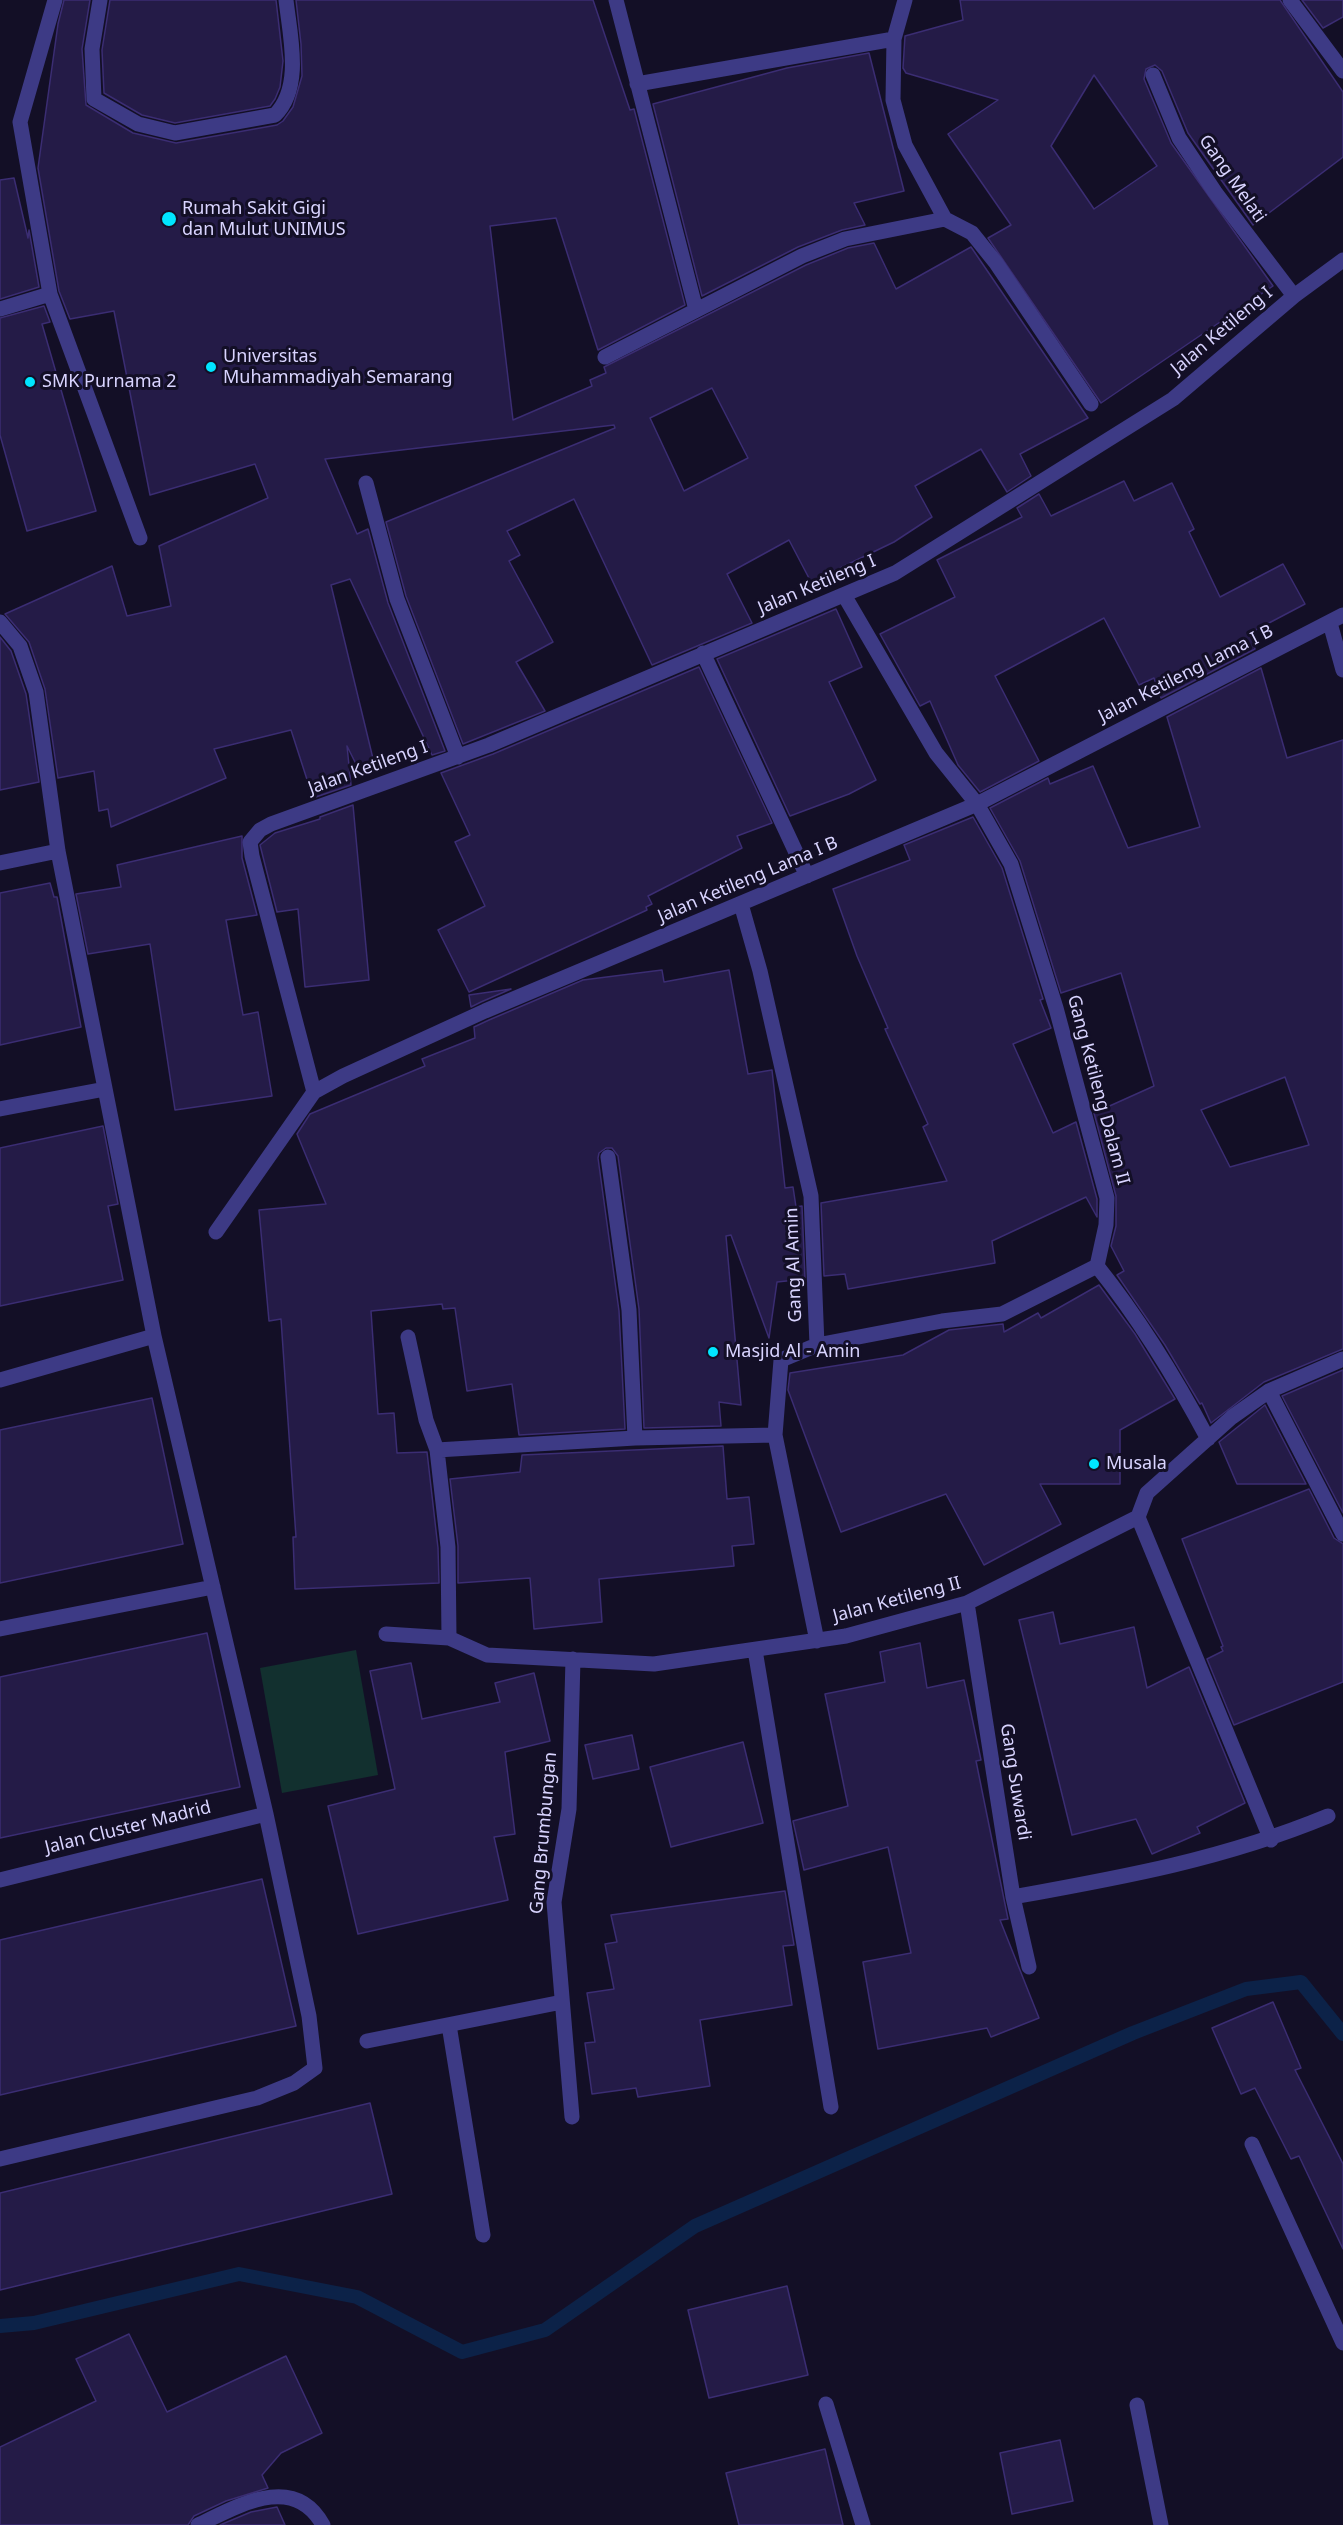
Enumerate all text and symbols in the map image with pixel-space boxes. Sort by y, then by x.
street label: Gang Melati [1194,131,1270,227]
place label: Rumah Sakit Gigi dan Mulut UNIMUS [182,198,346,240]
marker: Rumah Sakit Gigi dan Mulut UNIMUS [160,210,178,228]
street label: Jalan Ketileng I [1167,282,1277,380]
place label: Universitas Muhammadiyah Semarang [223,346,453,388]
marker: Universitas Muhammadiyah Semarang [204,360,218,374]
place label: SMK Purnama 2 [42,371,177,393]
marker: SMK Purnama 2 [23,375,37,389]
street label: Jalan Ketileng I [755,550,879,620]
street label: Jalan Ketileng Lama I B [1095,621,1277,727]
street label: Jalan Ketileng I [305,736,431,800]
street label: Jalan Ketileng Lama I B [655,832,841,928]
street label: Gang Ketileng Dalam II [1062,993,1134,1187]
street label: Gang Al Amin [781,1207,807,1323]
place label: Masjid Al - Amin [725,1341,860,1363]
marker: Masjid Al - Amin [706,1345,720,1359]
place label: Musala [1106,1453,1167,1475]
marker: Musala [1087,1457,1101,1471]
street label: Jalan Ketileng II [831,1573,963,1627]
street label: Gang Suwardi [995,1722,1035,1842]
street label: Gang Brumbungan [526,1751,562,1915]
street label: Jalan Cluster Madrid [43,1797,213,1859]

